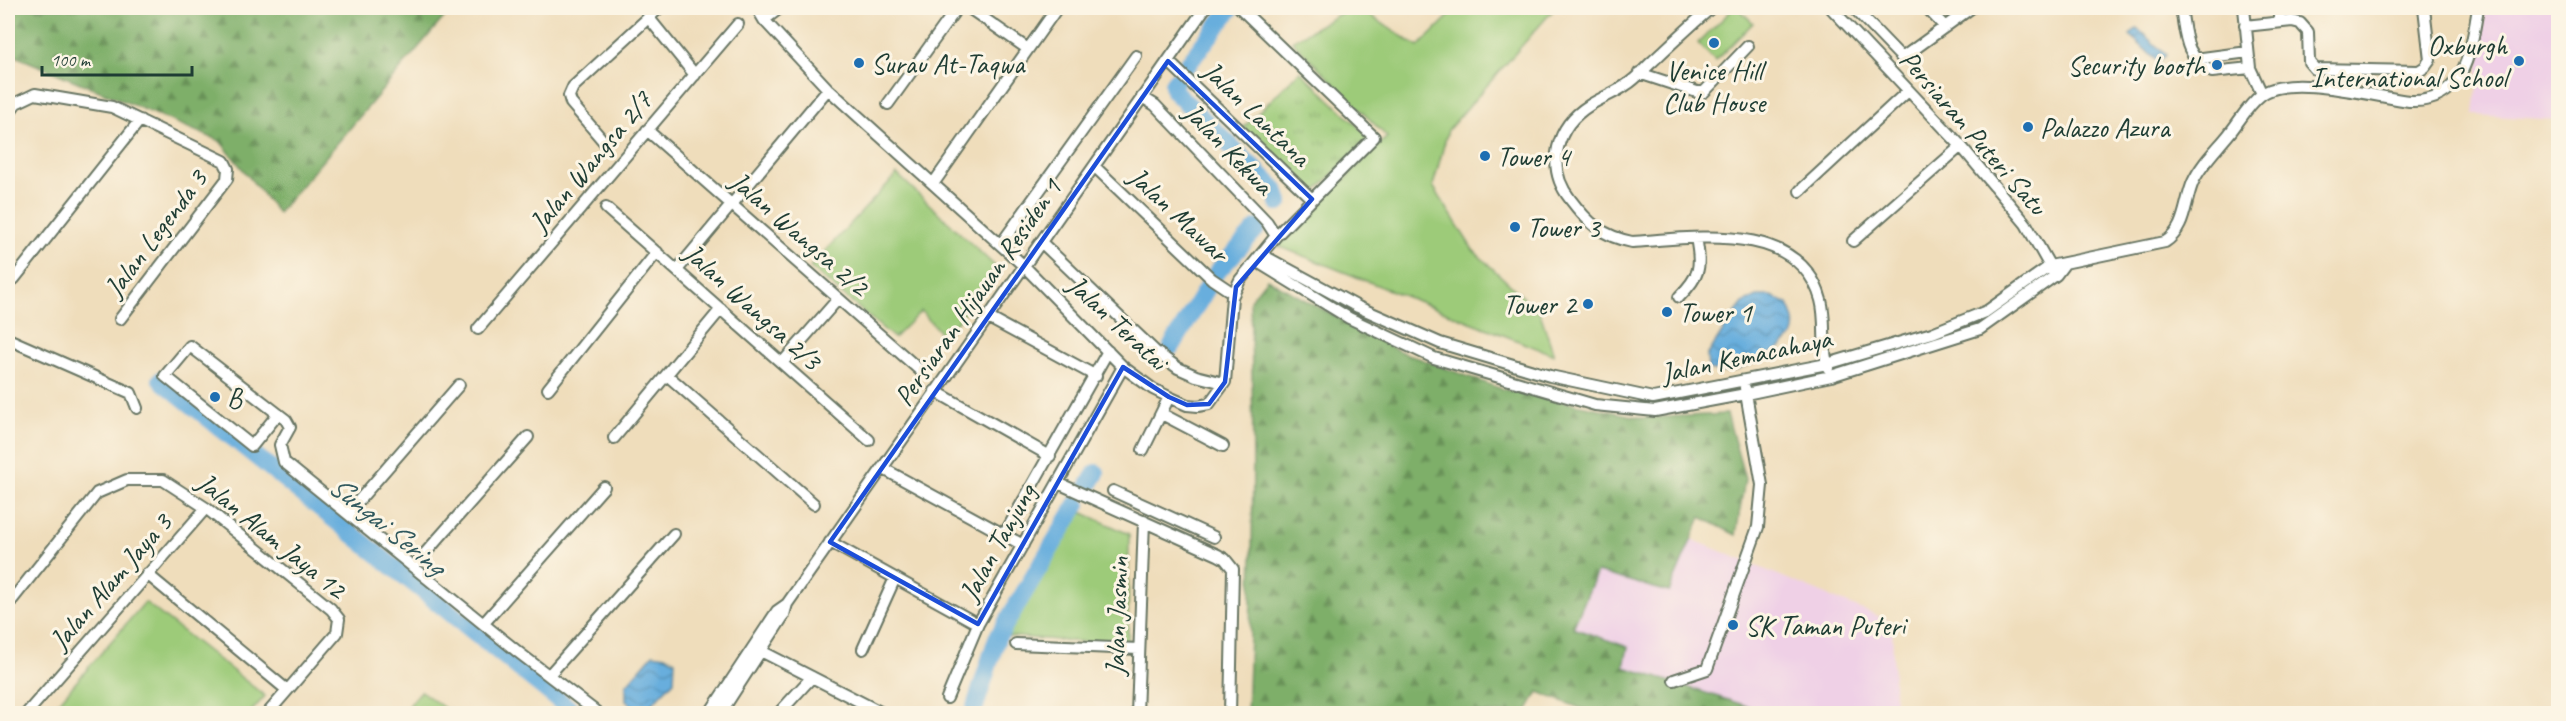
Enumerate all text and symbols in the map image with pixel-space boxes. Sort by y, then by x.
place label: Oxburgh International School [2311,28,2512,95]
marker: Venice Hill Club House [1707,36,1721,50]
scale bar [42,39,192,77]
street label: Persiaran Puteri Satu [1892,43,2056,223]
place label: Surau At-Taqwa [871,46,1026,81]
place label: Security booth [2067,48,2207,83]
text: 100 m [51,49,92,71]
street label: Jalan Lantana [1194,52,1319,175]
place label: Venice Hill Club House [1663,53,1767,120]
marker: Oxburgh International School [2512,54,2526,68]
marker: Surau At-Taqwa [852,56,866,70]
marker: Security booth [2210,58,2224,72]
street label: Jalan Wangsa 2/7 [520,83,660,240]
street label: Jalan Kekwa [1175,93,1282,203]
place label: Palazzo Azura [2040,110,2171,145]
marker: Palazzo Azura [2021,120,2035,134]
place label: Tower 4 [1497,139,1572,174]
marker: Tower 4 [1478,149,1492,163]
street label: Jalan Mawar [1120,158,1238,272]
street label: Jalan Legenda 3 [95,161,216,305]
street label: Jalan Wangsa 2/2 [721,162,878,305]
street label: Persiaran Hijauan Residen 1 [886,171,1070,413]
place label: Tower 3 [1527,210,1602,245]
marker: Tower 3 [1508,220,1522,234]
street label: Jalan Wangsa 2/3 [675,234,830,379]
street label: Jalan Teratai [1059,266,1178,380]
place label: Tower 2 [1503,287,1578,322]
place label: Tower 1 [1679,295,1753,330]
marker: Tower 2 [1581,297,1595,311]
marker: Tower 1 [1660,305,1674,319]
street label: Jalan Kemacahaya [1656,320,1836,391]
place label: B [227,380,244,415]
marker: B [208,390,222,404]
street label: Jalan Alam Jaya 12 [188,463,355,608]
water label: Sungai Sering [321,467,456,586]
street label: Jalan Tanjung [950,476,1045,609]
street label: Jalan Alam Jaya 3 [40,504,181,658]
street label: Jalan Jasmin [1097,556,1136,678]
place label: SK Taman Puteri [1745,608,1909,643]
marker: SK Taman Puteri [1726,618,1740,632]

